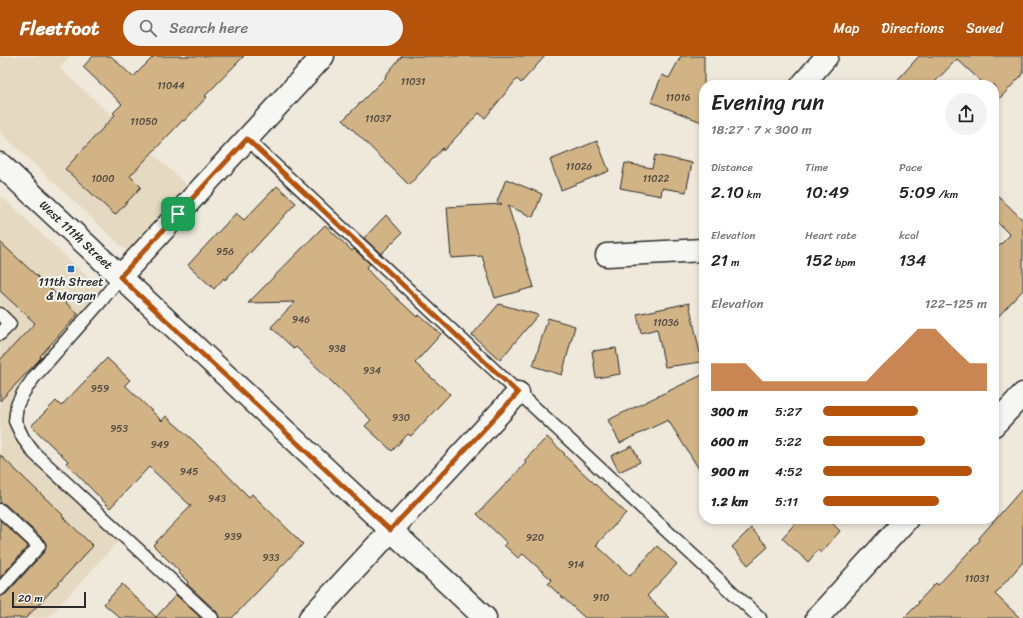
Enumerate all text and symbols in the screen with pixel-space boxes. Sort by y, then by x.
search box [123,10,403,46]
text: Fleetfoot [20,12,99,45]
text: Search here [169,15,248,41]
text: Map [833,16,859,41]
text: Directions [881,16,944,41]
text: Saved [966,16,1003,41]
icon: search [137,17,159,39]
house number: 11031 [401,73,425,91]
house number: 11044 [157,77,185,95]
text: Evening run [711,83,824,122]
house number: 11016 [666,89,691,107]
button: share [945,93,987,135]
house number: 11037 [365,110,392,128]
house number: 11050 [130,113,158,131]
text: 18:27 · 7 × 300 m [711,118,812,141]
house number: 11026 [566,158,592,176]
text: Distance [711,158,753,177]
text: Time [805,158,828,177]
text: Pace [899,158,922,177]
house number: 1000 [91,170,115,188]
house number: 11022 [643,170,669,188]
text: 2.10 [711,177,744,207]
text: 10:49 [805,177,849,207]
text: 5:09 [899,177,936,207]
text: km [744,185,761,204]
text: /km [936,185,958,204]
street label: West 111th Street [34,195,118,275]
pin [161,197,195,231]
icon: arrive [167,203,189,225]
text: Elevation [711,226,756,245]
text: Heart rate [805,226,857,245]
text: kcal [899,226,919,245]
house number: 956 [216,243,234,261]
text: 21 [711,245,728,275]
text: 152 [805,245,833,275]
text: 134 [899,245,926,275]
text: m [728,253,739,272]
text: bpm [833,253,856,272]
marker: 111th Street & Morgan [66,264,76,274]
place label: 111th Street & Morgan [39,271,103,307]
text: Elevation [711,292,764,315]
text: 122–125 m [925,292,987,315]
house number: 946 [292,311,310,329]
house number: 11036 [653,314,679,332]
house number: 938 [328,340,346,358]
house number: 934 [363,362,381,380]
house number: 959 [91,380,109,398]
text: 300 m [711,400,748,423]
text: 5:27 [775,400,802,423]
house number: 930 [392,409,410,427]
house number: 953 [110,420,128,438]
text: 600 m [711,430,748,453]
text: 5:22 [775,430,802,453]
house number: 949 [151,436,169,454]
text: 900 m [711,460,749,483]
text: 4:52 [775,460,803,483]
house number: 945 [180,463,198,481]
house number: 943 [208,490,226,508]
text: 1.2 km [711,490,748,513]
text: 5:11 [775,490,798,513]
house number: 939 [224,528,242,546]
house number: 920 [526,529,544,547]
house number: 933 [262,549,280,567]
house number: 914 [568,556,584,574]
house number: 11031 [965,570,989,588]
text: 20 m [18,589,43,608]
house number: 910 [593,589,609,607]
scale bar [12,590,86,609]

